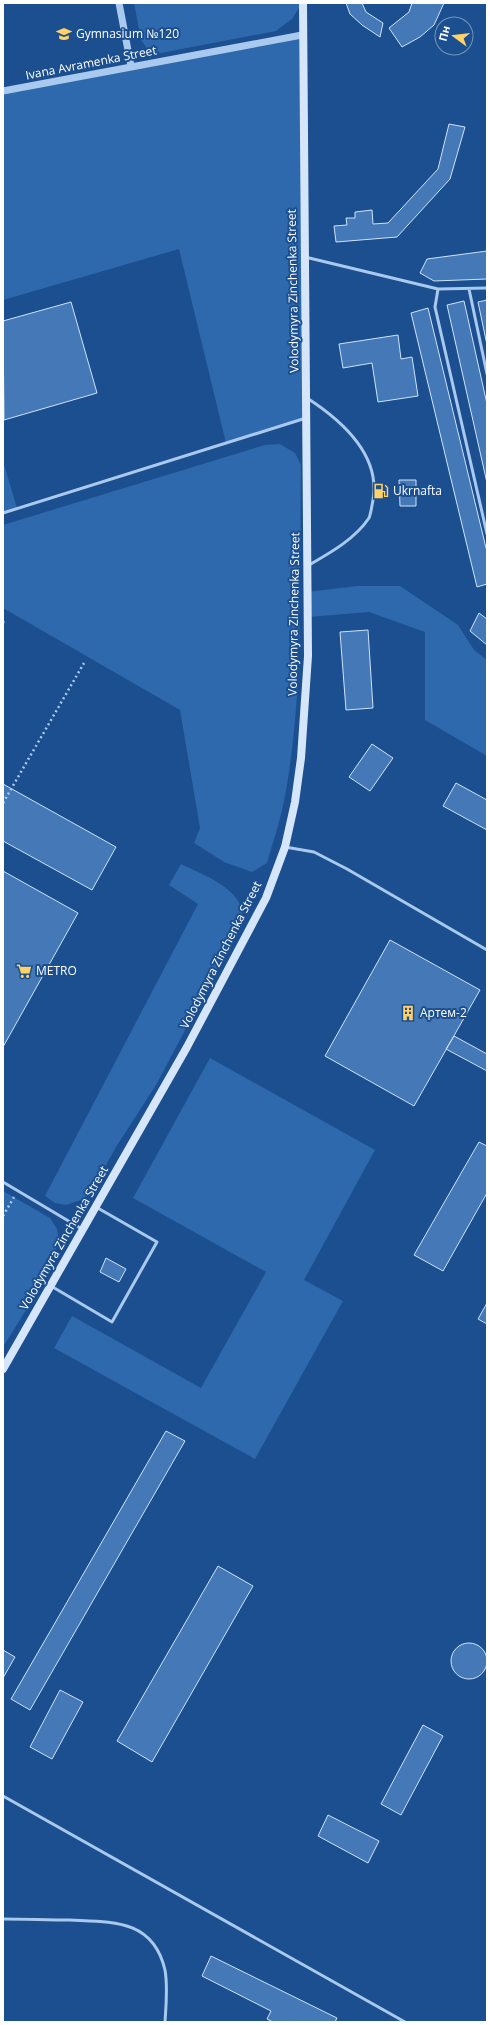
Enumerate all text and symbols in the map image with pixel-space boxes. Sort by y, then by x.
north arrow [434,16,474,56]
text: Пн [435,24,453,43]
school or university icon: Gymnasium №120 [55,25,73,43]
place label: Gymnasium №120 [76,25,179,42]
street label: Ivana Avramenka Street [24,41,158,84]
street label: Volodymyra Zinchenka Street [283,209,302,373]
fuel station icon: Ukrnafta [372,482,390,500]
place label: Ukrnafta [393,482,442,499]
street label: Volodymyra Zinchenka Street [284,532,303,696]
street label: Volodymyra Zinchenka Street [176,878,265,1032]
supermarket icon: METRO [15,962,33,980]
place label: METRO [36,962,77,979]
building icon: Артем-2 [399,1004,417,1022]
place label: Артем-2 [420,1004,467,1021]
street label: Volodymyra Zinchenka Street [15,1163,112,1313]

